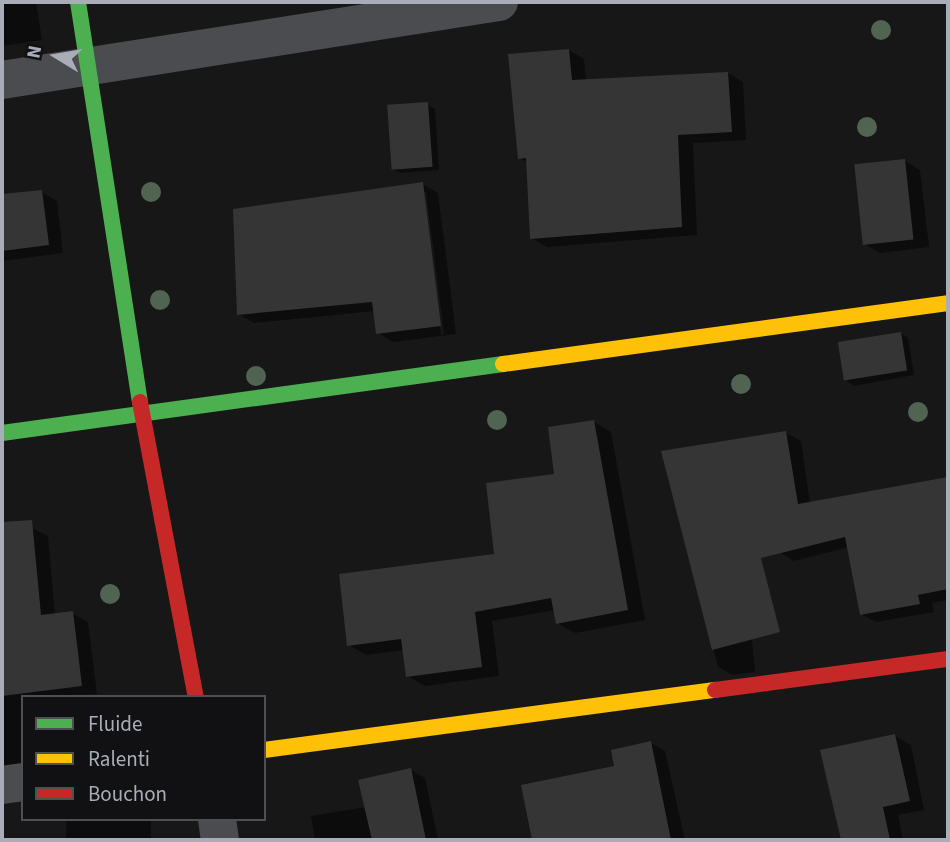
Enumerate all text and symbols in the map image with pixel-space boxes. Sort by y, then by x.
north arrow [21,21,91,91]
text: N [20,43,49,61]
legend [21,695,266,821]
text: Fluide [88,709,142,739]
text: Ralenti [88,744,150,774]
text: Bouchon [88,779,167,809]

